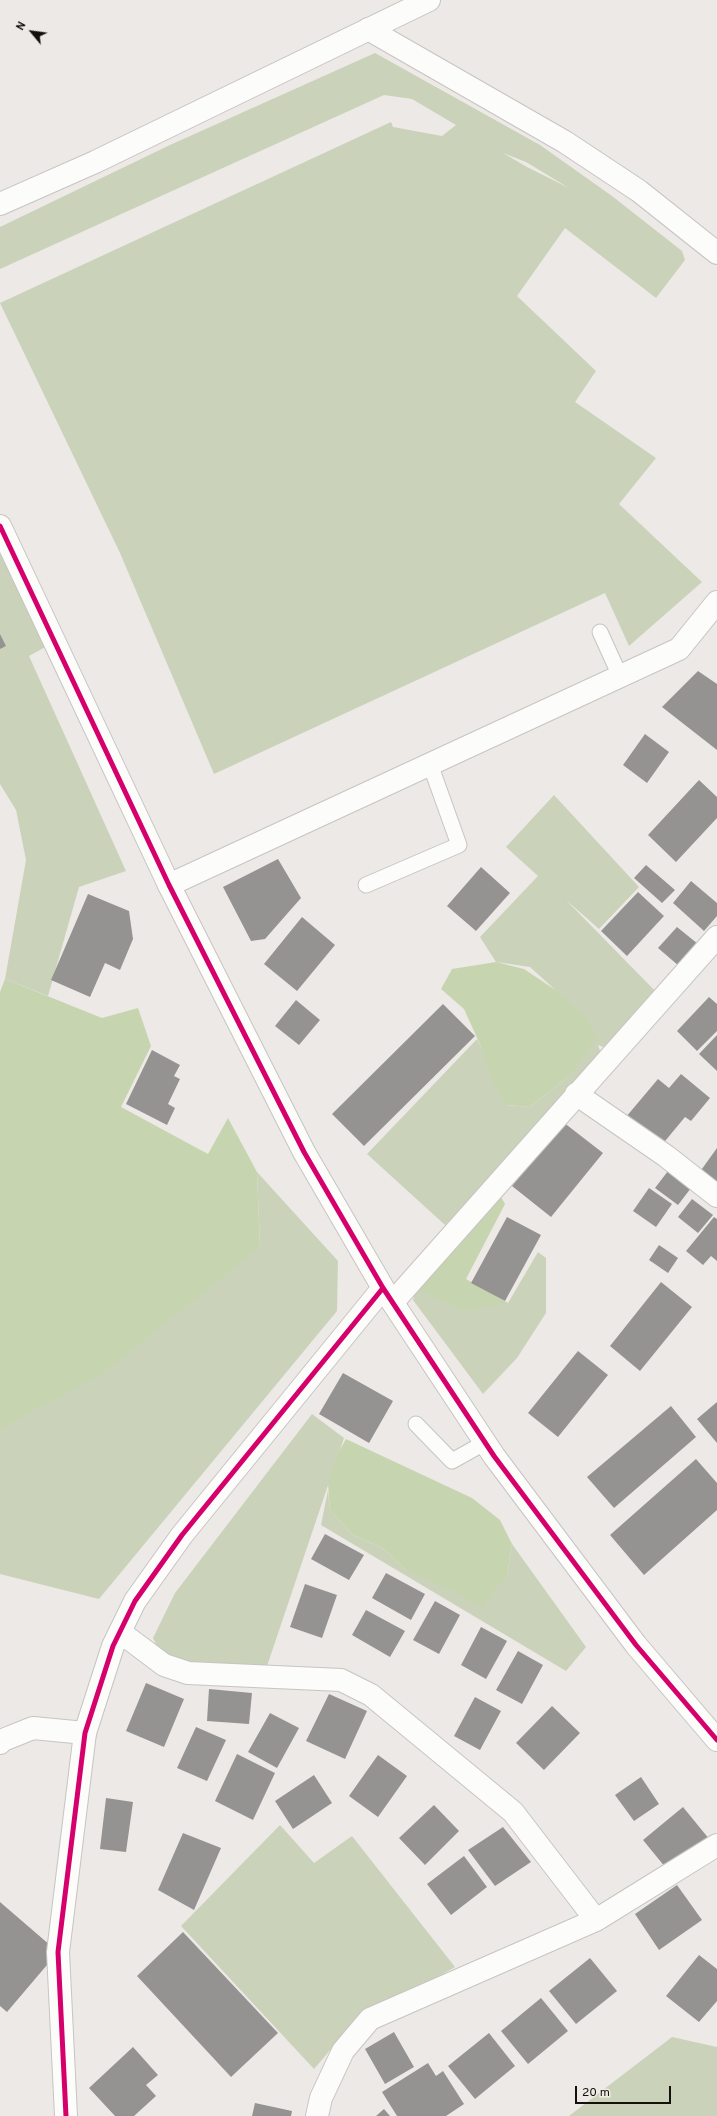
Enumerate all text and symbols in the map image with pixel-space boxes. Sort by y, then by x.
north arrow [12,12,52,52]
text: N [13,19,30,33]
scale bar [577,2078,673,2104]
text: 20 m [582,2085,610,2101]

